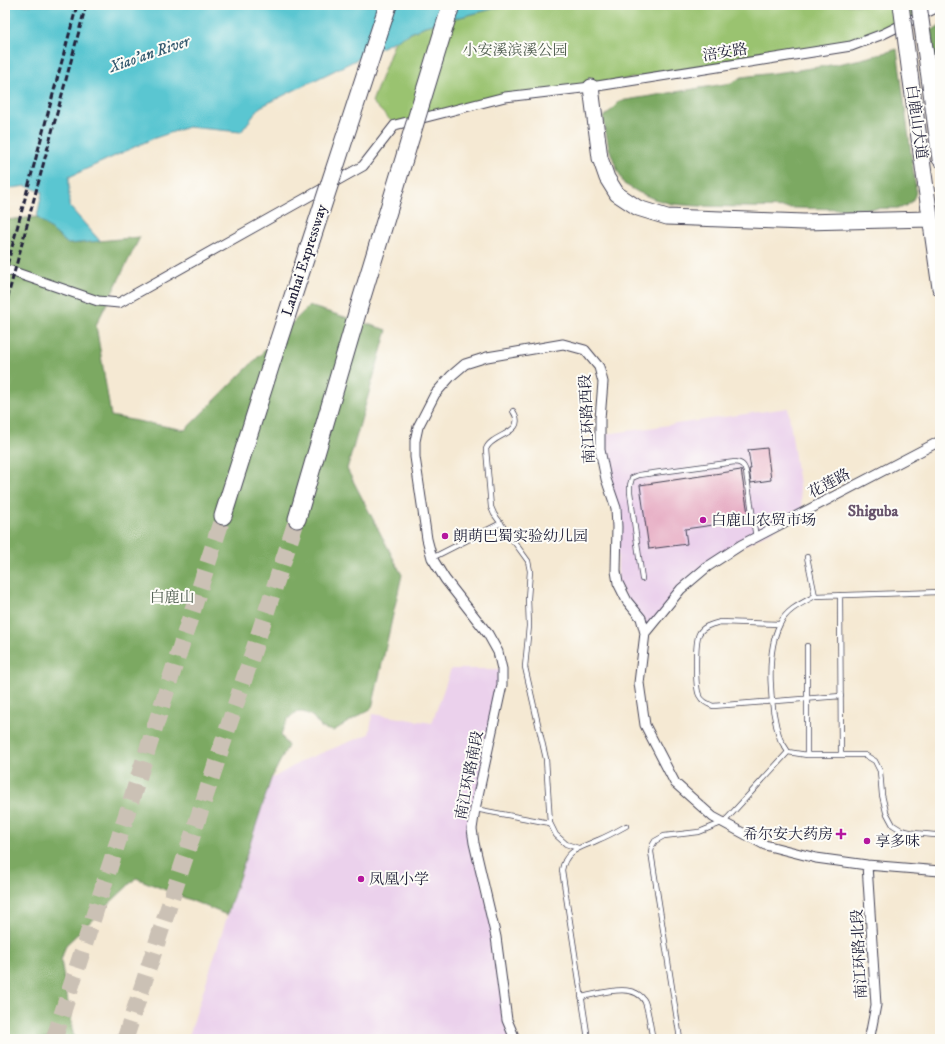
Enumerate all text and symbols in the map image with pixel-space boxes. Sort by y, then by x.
water label: Xiao'an River [105,30,193,78]
street label: 涪安路 [701,40,749,65]
park label: 小安溪滨溪公园 [462,41,568,60]
street label: 白鹿山大道 [902,84,931,161]
street label: Lanhai Expressway [277,201,332,319]
street label: 南江环路西段 [576,374,599,464]
street label: 花莲路 [805,464,854,502]
district label: Shiguba [848,501,900,521]
place label: 白鹿山农贸市场 [711,511,816,530]
marker: 白鹿山农贸市场 [698,515,708,525]
place label: 朗萌巴蜀实验幼儿园 [453,527,588,546]
marker: 朗萌巴蜀实验幼儿园 [440,531,450,541]
park label: 白鹿山 [149,588,195,607]
street label: 南江环路南段 [452,729,487,821]
place label: 希尔安大药房 [743,825,833,844]
marker: 希尔安大药房 [836,829,846,839]
place label: 享多味 [875,832,920,851]
marker: 享多味 [862,836,872,846]
place label: 凤凰小学 [369,870,429,889]
marker: 凤凰小学 [356,874,366,884]
street label: 南江环路北段 [848,909,871,999]

